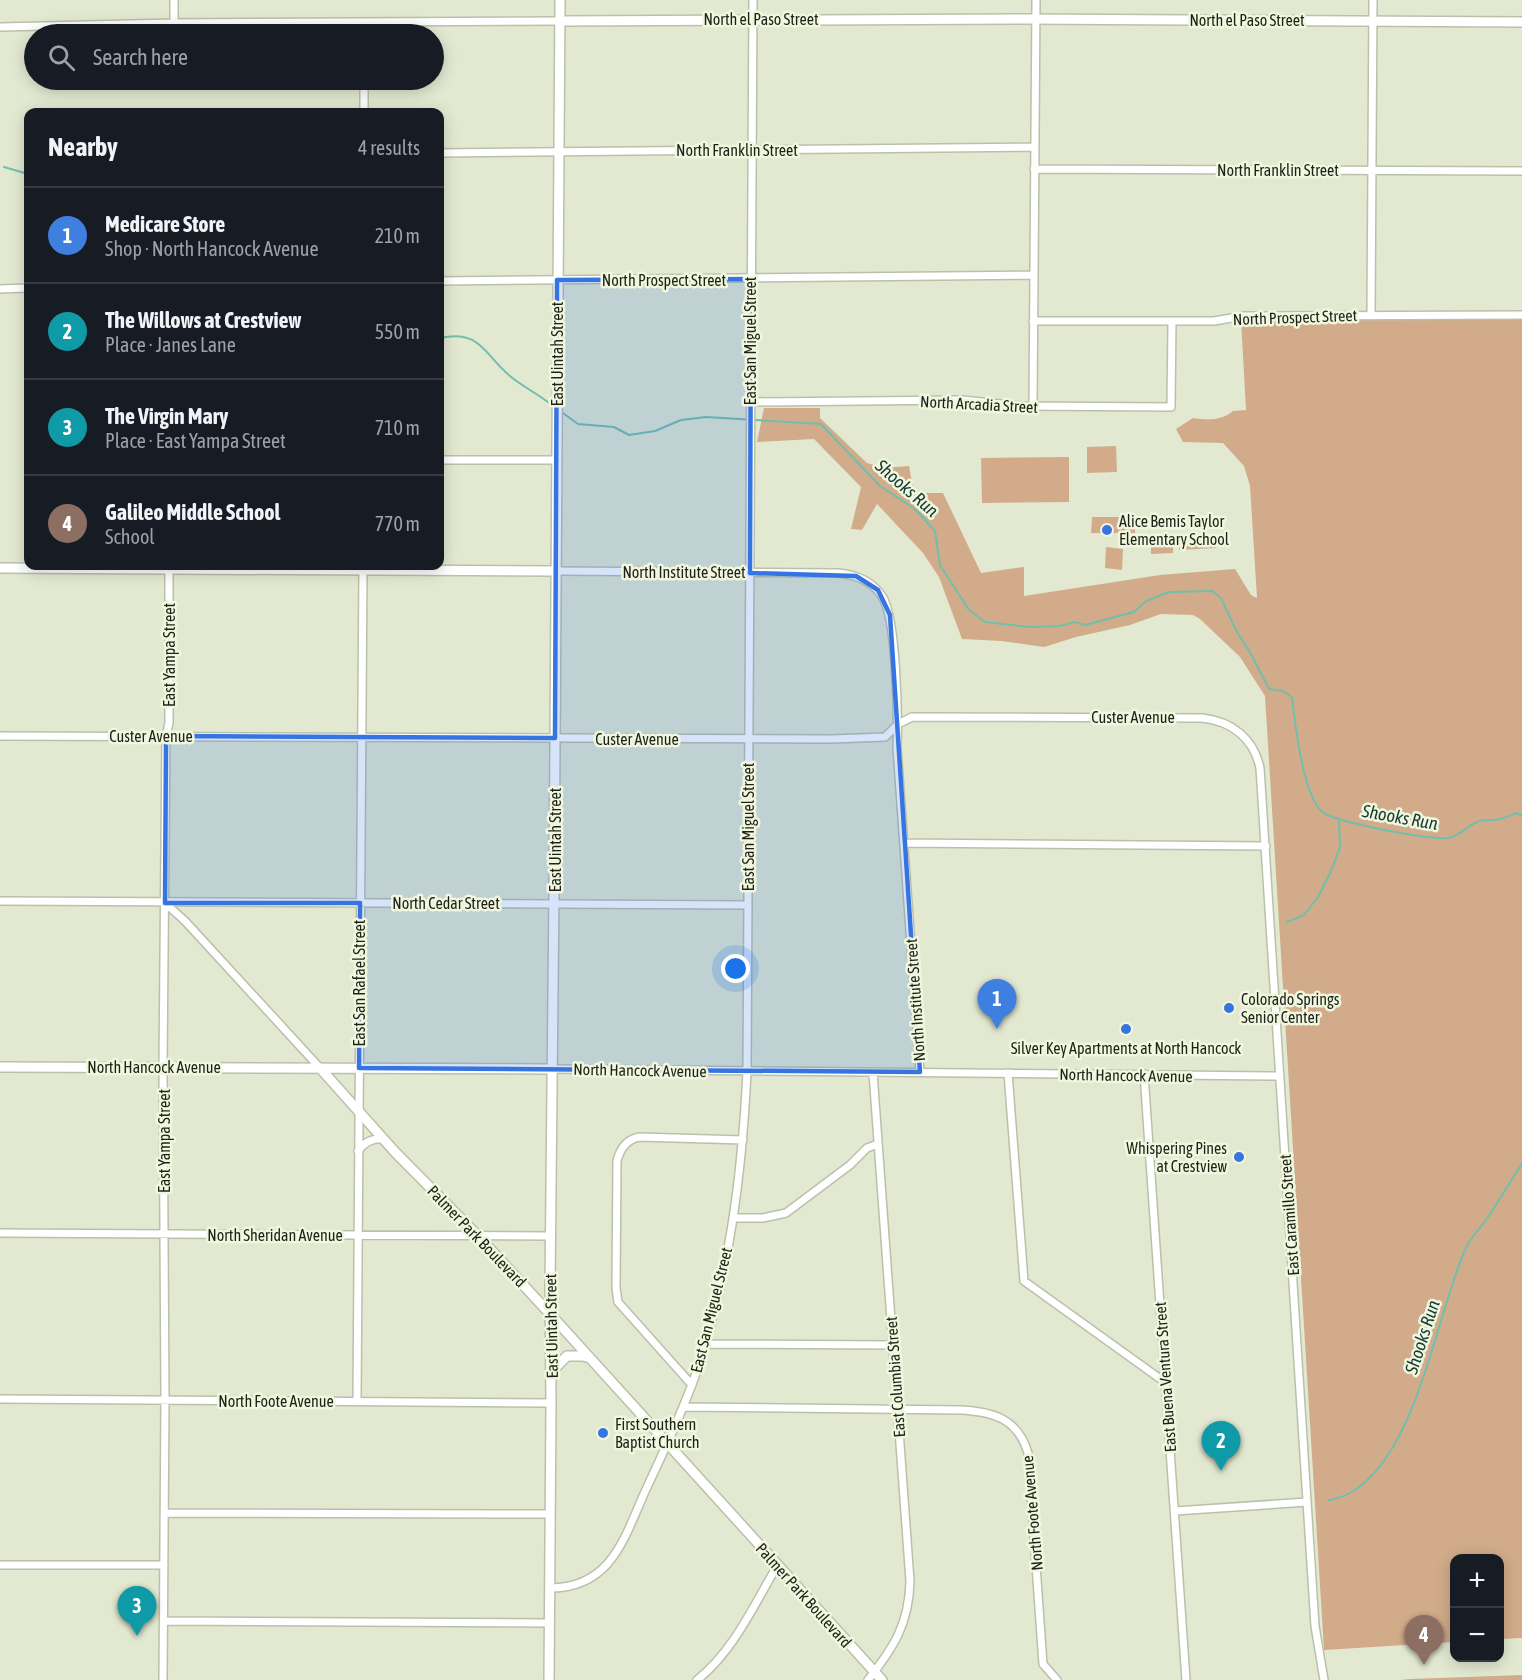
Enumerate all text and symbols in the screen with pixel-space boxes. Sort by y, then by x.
street label: North el Paso Street [703,10,819,28]
street label: North el Paso Street [1189,11,1305,29]
search box [24,24,444,90]
icon: search [45,41,78,74]
text: Search here [93,44,188,70]
text: Nearby [48,132,118,162]
text: 4 results [358,136,420,159]
street label: North Franklin Street [676,141,798,159]
street label: North Franklin Street [1217,161,1339,179]
text: Medicare Store [105,211,225,237]
text: 1 [63,224,72,247]
text: 210 m [375,224,420,247]
text: Shop · North Hancock Avenue [105,237,319,260]
street label: North Prospect Street [602,271,727,290]
street label: East San Miguel Street [741,276,760,405]
street label: East Uintah Street [548,301,566,406]
street label: North Prospect Street [1233,306,1358,329]
text: The Willows at Crestview [105,307,301,333]
text: 2 [63,320,72,343]
text: 550 m [375,320,420,343]
text: Place · Janes Lane [105,333,236,356]
street label: North Arcadia Street [920,392,1039,416]
text: The Virgin Mary [105,403,228,429]
text: 3 [63,416,72,439]
text: 710 m [375,416,420,439]
text: Place · East Yampa Street [105,429,286,452]
water label: Shooks Run [871,454,943,521]
text: Galileo Middle School [105,499,280,525]
text: 4 [63,512,72,535]
text: 770 m [375,512,420,535]
place label: Alice Bemis Taylor Elementary School [1119,512,1230,549]
marker: Alice Bemis Taylor Elementary School [1100,523,1114,537]
text: School [105,525,155,548]
street label: North Institute Street [622,563,746,581]
street label: East Yampa Street [160,603,179,707]
street label: Custer Avenue [1091,708,1175,726]
street label: Custer Avenue [109,727,193,745]
street label: Custer Avenue [595,730,679,748]
street label: East San Miguel Street [739,762,758,891]
street label: East Uintah Street [546,787,564,892]
water label: Shooks Run [1360,800,1440,834]
street label: North Cedar Street [392,894,500,912]
street label: East San Rafael Street [350,919,368,1046]
street label: North Institute Street [902,938,928,1062]
your location [721,954,750,983]
pin: 1 [978,980,1016,1029]
place label: Colorado Springs Senior Center [1241,990,1340,1026]
marker: Colorado Springs Senior Center [1222,1001,1236,1015]
marker: Silver Key Apartments at North Hancock [1119,1022,1133,1036]
place label: Silver Key Apartments at North Hancock [1011,1039,1241,1058]
street label: North Hancock Avenue [87,1058,221,1076]
street label: North Hancock Avenue [573,1060,707,1080]
street label: North Hancock Avenue [1059,1065,1193,1085]
street label: East Yampa Street [155,1089,174,1193]
place label: Whispering Pines at Crestview [1126,1139,1227,1175]
marker: Whispering Pines at Crestview [1232,1150,1246,1164]
street label: East Caramillo Street [1276,1153,1302,1276]
street label: Palmer Park Boulevard [424,1182,530,1290]
street label: North Sheridan Avenue [207,1226,343,1244]
street label: East San Miguel Street [687,1245,736,1375]
street label: East Uintah Street [541,1273,561,1379]
water label: Shooks Run [1400,1297,1444,1378]
street label: East Buena Ventura Street [1151,1301,1179,1453]
street label: East Columbia Street [882,1316,908,1438]
street label: North Foote Avenue [218,1392,334,1410]
place label: First Southern Baptist Church [615,1415,699,1452]
pin: 2 [1202,1422,1240,1471]
marker: First Southern Baptist Church [596,1426,610,1440]
street label: North Foote Avenue [1018,1455,1046,1571]
street label: Palmer Park Boulevard [752,1539,856,1651]
map controls [1450,1554,1504,1662]
button: + [1450,1554,1504,1608]
pin: 3 [118,1586,156,1636]
button: − [1450,1608,1504,1662]
pin: 4 [1404,1616,1444,1665]

